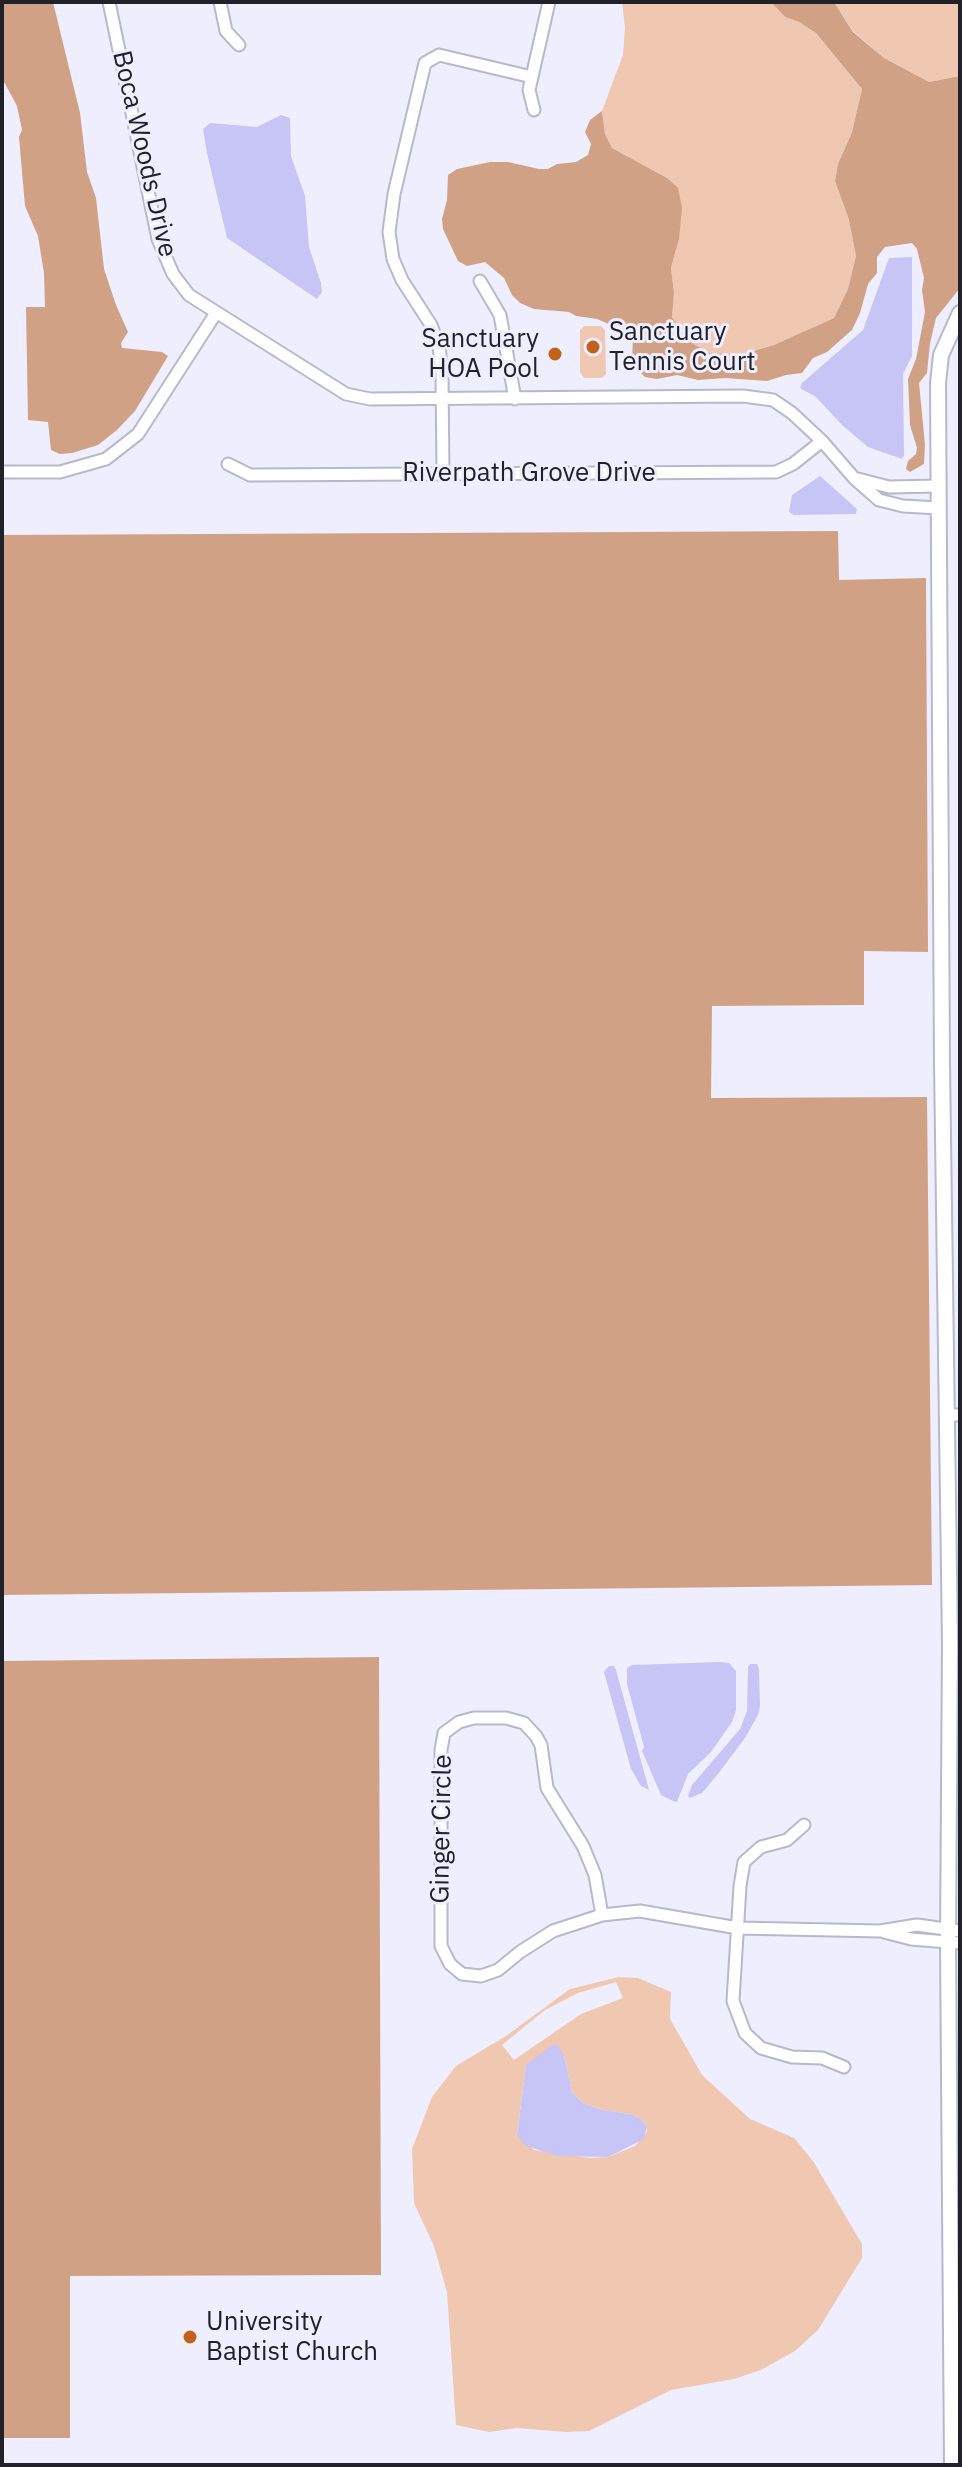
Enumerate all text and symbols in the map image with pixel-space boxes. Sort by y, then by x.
street label: Boca Woods Drive [105,48,183,260]
place label: Sanctuary Tennis Court [609,316,756,378]
place label: Sanctuary HOA Pool [422,323,539,384]
marker: Sanctuary Tennis Court [584,338,602,356]
marker: Sanctuary HOA Pool [546,345,564,363]
street label: Riverpath Grove Drive [402,457,656,489]
street label: Ginger Circle [425,1754,459,1904]
place label: University Baptist Church [206,2306,378,2368]
marker: University Baptist Church [181,2328,199,2346]

